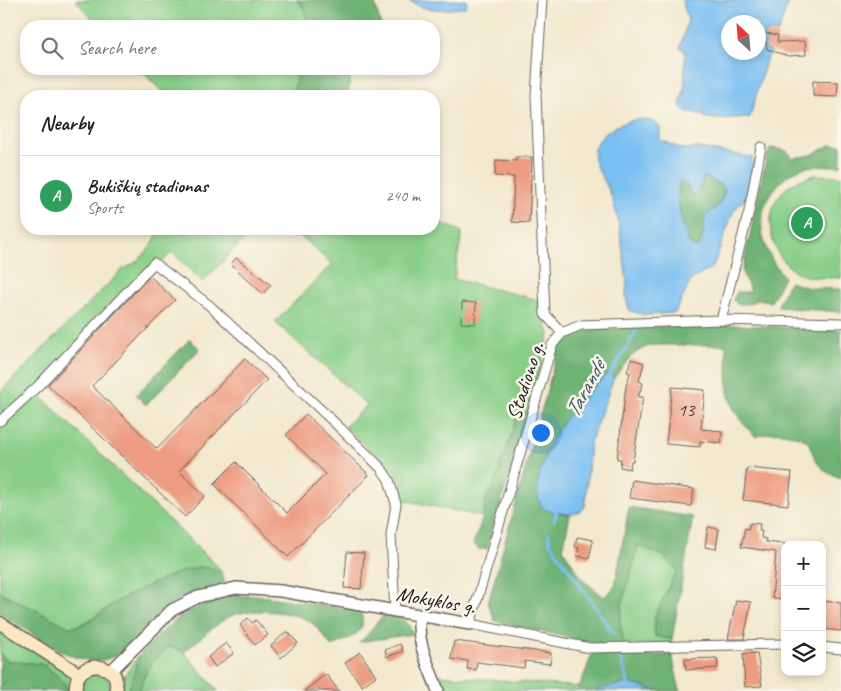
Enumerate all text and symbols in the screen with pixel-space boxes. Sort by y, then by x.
north arrow [721,15,766,60]
search box [20,20,440,75]
icon: search [38,34,66,62]
text: Search here [78,36,155,60]
text: Nearby [40,110,93,136]
text: Bukiškių stadionas [87,174,208,198]
text: A [52,186,60,206]
text: 240 m [386,186,420,206]
text: Sports [87,198,123,218]
pin: A [791,204,823,242]
street label: Stadiono g. [500,338,550,423]
water label: Tarandė [559,352,614,422]
house number: 13 [677,398,696,422]
your location [528,420,554,446]
map controls [781,541,826,676]
button: + [781,541,826,586]
street label: Mokyklos g. [394,580,478,620]
button: − [781,586,826,631]
button: layers [781,631,826,676]

